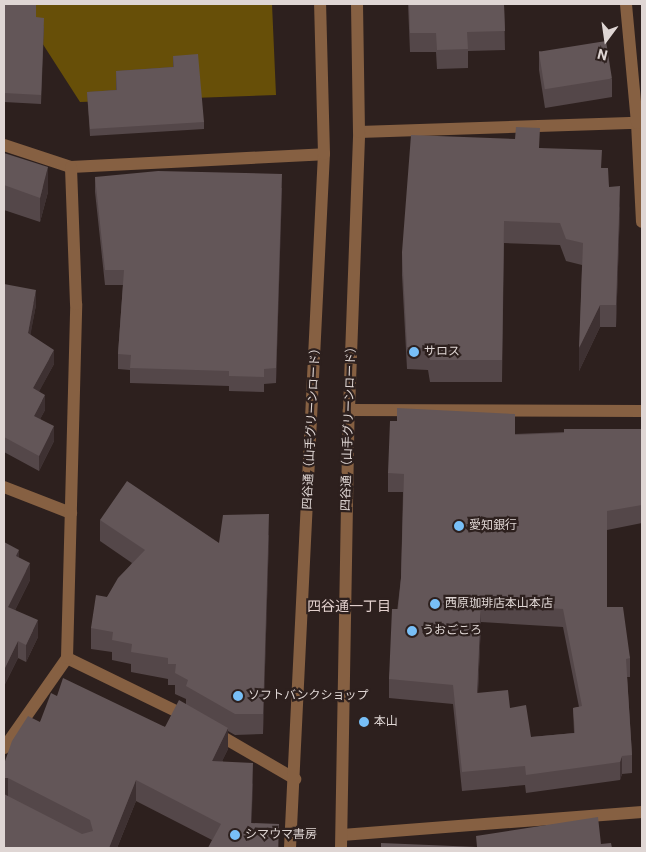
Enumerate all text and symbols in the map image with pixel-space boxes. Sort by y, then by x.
north arrow [581,15,631,65]
text: N [596,46,609,64]
street label: 四谷通 （山手グリーンロード） [339,340,359,512]
street label: 四谷通（山手グリーンロード） [300,342,324,510]
place label: サロス [424,345,460,359]
marker: サロス [408,346,420,358]
place label: 愛知銀行 [469,519,517,533]
marker: 愛知銀行 [453,520,465,532]
place label: 西原珈琲店本山本店 [445,597,553,611]
district label: 四谷通一丁目 [307,598,391,614]
marker: 西原珈琲店本山本店 [429,598,441,610]
place label: うおごころ [422,624,482,638]
marker: うおごころ [406,625,418,637]
place label: ソフトバンクショップ [248,689,368,703]
marker: ソフトバンクショップ [232,690,244,702]
place label: 本山 [374,715,398,729]
marker: 本山 [358,716,370,728]
place label: シマウマ書房 [245,828,317,842]
marker: シマウマ書房 [229,829,241,841]

